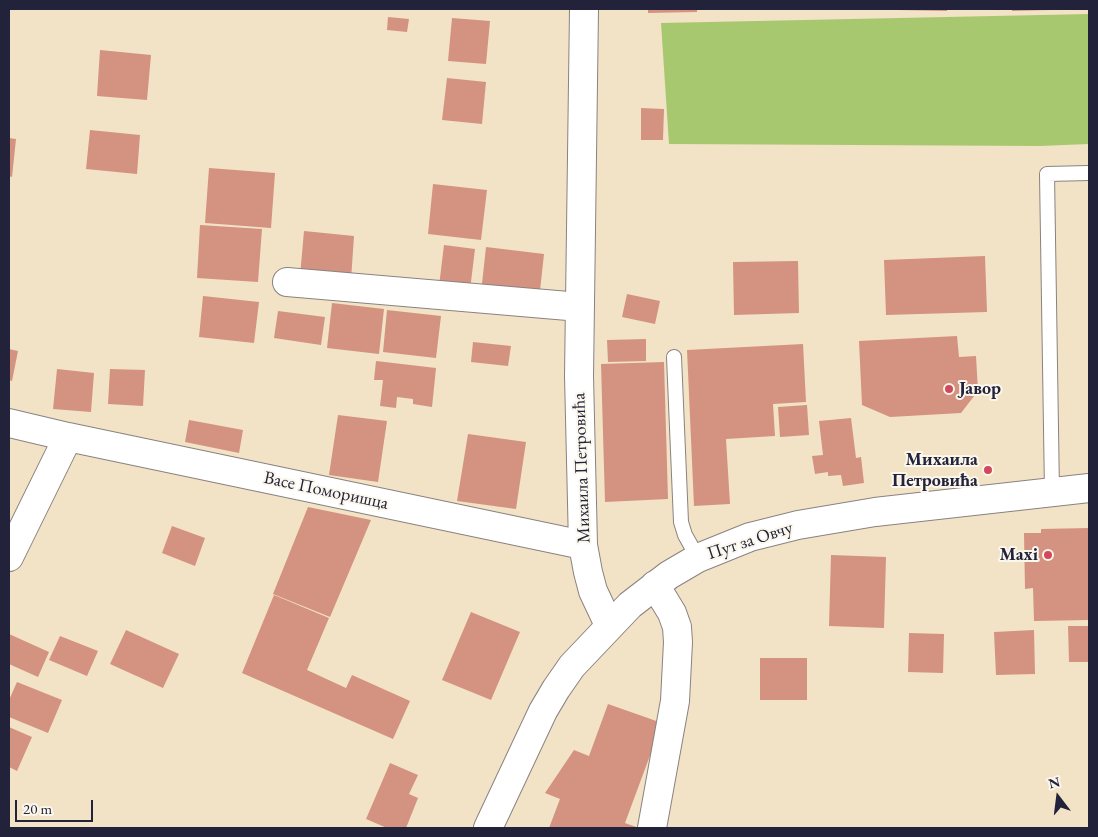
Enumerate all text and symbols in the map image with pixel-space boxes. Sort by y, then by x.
place label: Јавор [959,378,1001,400]
marker: Јавор [943,383,955,395]
street label: Михаила Петровића [569,392,595,544]
place label: Михаила Петровића [892,449,978,492]
marker: Михаила Петровића [982,464,994,476]
street label: Васе Поморишца [262,467,390,515]
street label: Пут за Овчу [705,517,795,565]
place label: Maxi [1000,544,1038,566]
marker: Maxi [1042,549,1054,561]
north arrow [1033,772,1083,822]
text: N [1046,772,1062,793]
scale bar [18,790,95,822]
text: 20 m [23,799,52,818]

